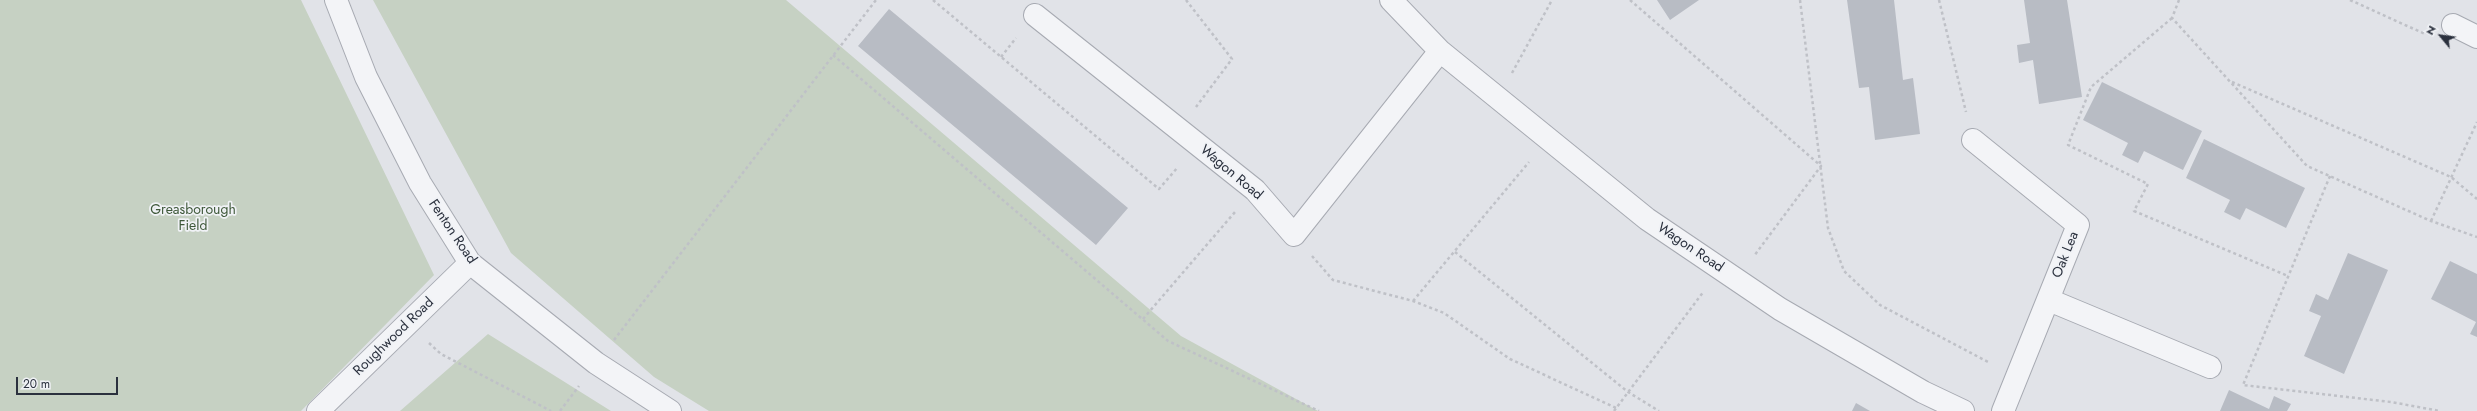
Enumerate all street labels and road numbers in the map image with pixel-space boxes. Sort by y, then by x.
street label: Wagon Road [1196,142,1266,204]
street label: Fenton Road [424,197,480,267]
street label: Wagon Road [1654,220,1726,276]
street label: Oak Lea [2049,229,2083,281]
street label: Roughwood Road [350,294,438,380]

